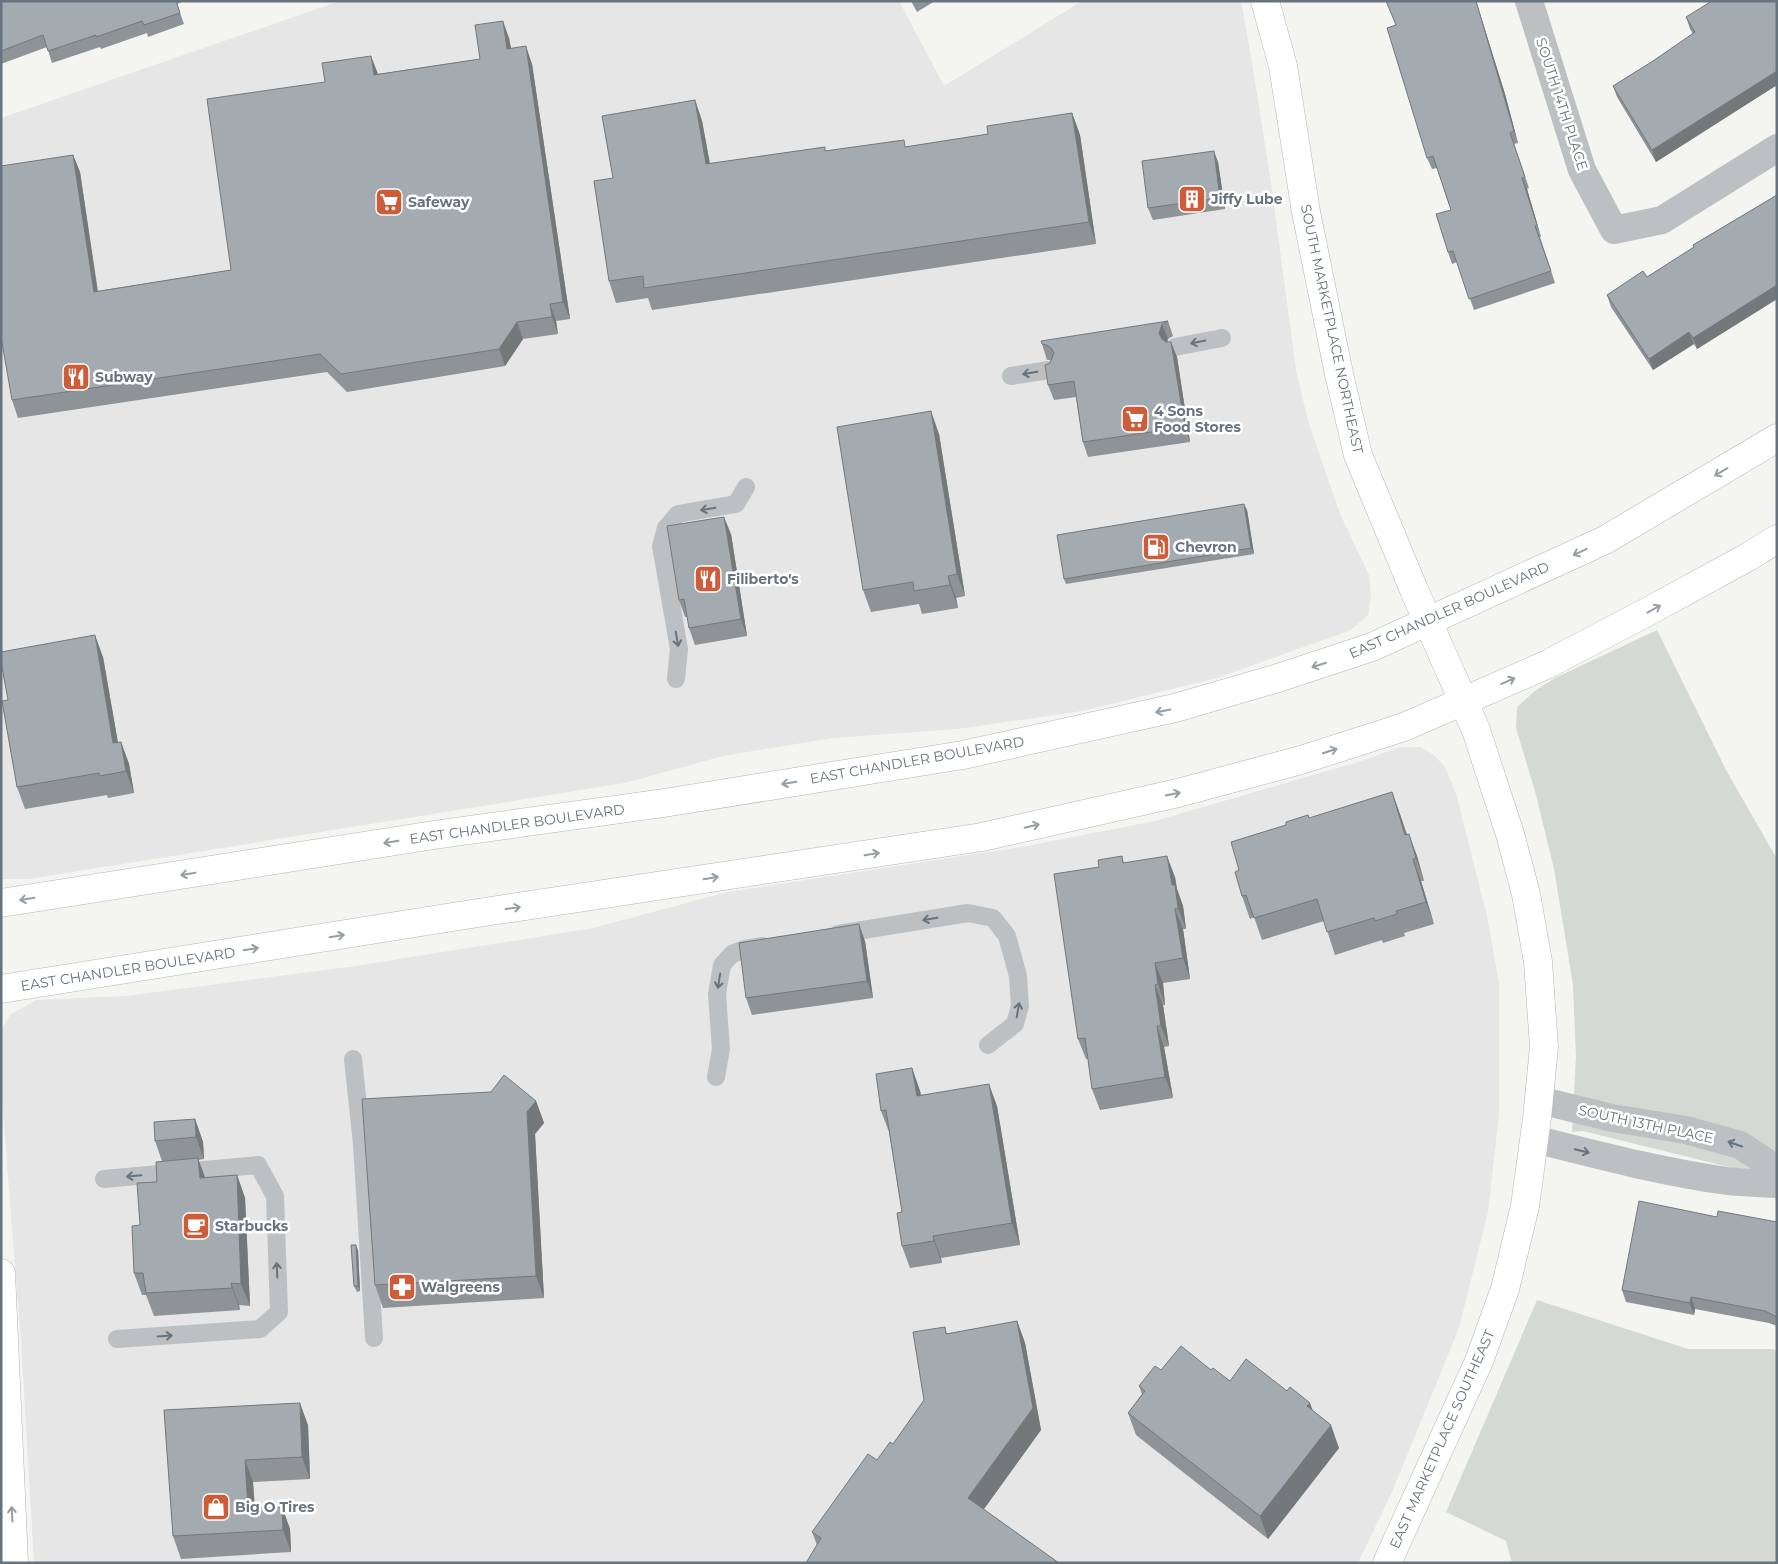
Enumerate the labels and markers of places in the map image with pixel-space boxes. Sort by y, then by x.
building icon: Jiffy Lube [1177,184,1207,214]
supermarket icon: Safeway [374,187,404,217]
place label: Jiffy Lube [1210,190,1283,208]
place label: Safeway [408,193,470,211]
restaurant icon: Subway [61,362,91,392]
place label: Subway [95,368,153,386]
place label: 4 Sons Food Stores [1154,402,1241,436]
supermarket icon: 4 Sons Food Stores [1120,404,1150,434]
fuel station icon: Chevron [1141,532,1171,562]
place label: Chevron [1175,538,1237,556]
restaurant icon: Filiberto's [693,564,723,594]
place label: Filiberto's [727,570,799,588]
cafe icon: Starbucks [181,1211,211,1241]
place label: Starbucks [215,1217,289,1235]
pharmacy icon: Walgreens [387,1272,417,1302]
place label: Walgreens [421,1278,500,1296]
shop icon: Big O Tires [201,1492,231,1522]
place label: Big O Tires [235,1498,315,1516]

